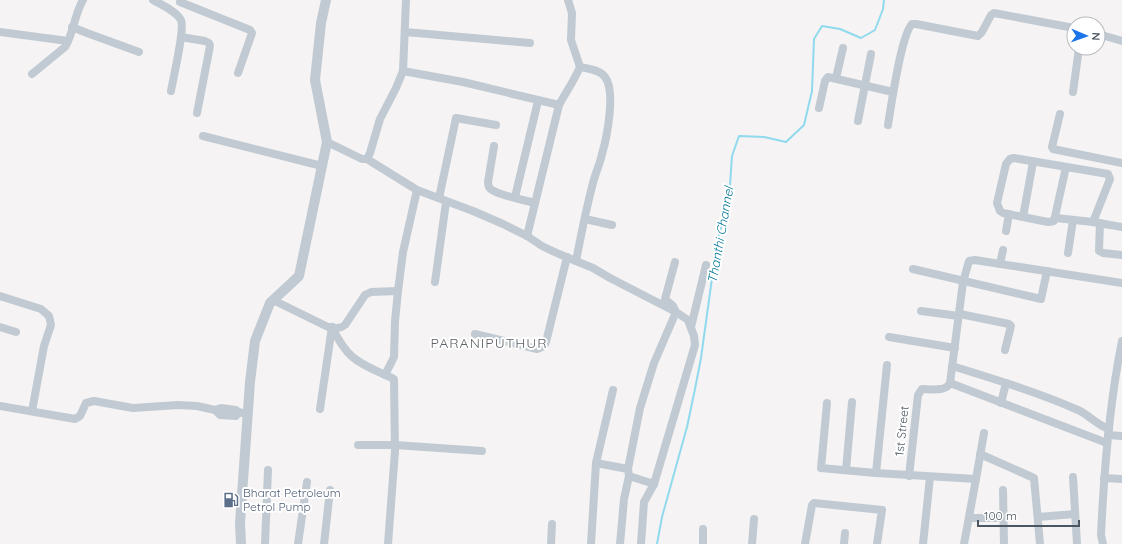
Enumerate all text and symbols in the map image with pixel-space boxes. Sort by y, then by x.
north arrow [1066,16,1106,56]
text: N [1089,32,1103,41]
water label: Thanthi Channel [704,183,737,285]
district label: PARANIPUTHUR [430,334,548,352]
street label: 1st Street [891,405,912,457]
place label: Bharat Petroleum Petrol Pump [243,485,341,514]
fuel station icon: Bharat Petroleum Petrol Pump [222,491,240,509]
scale bar [978,502,1079,528]
text: 100 m [984,508,1017,523]

